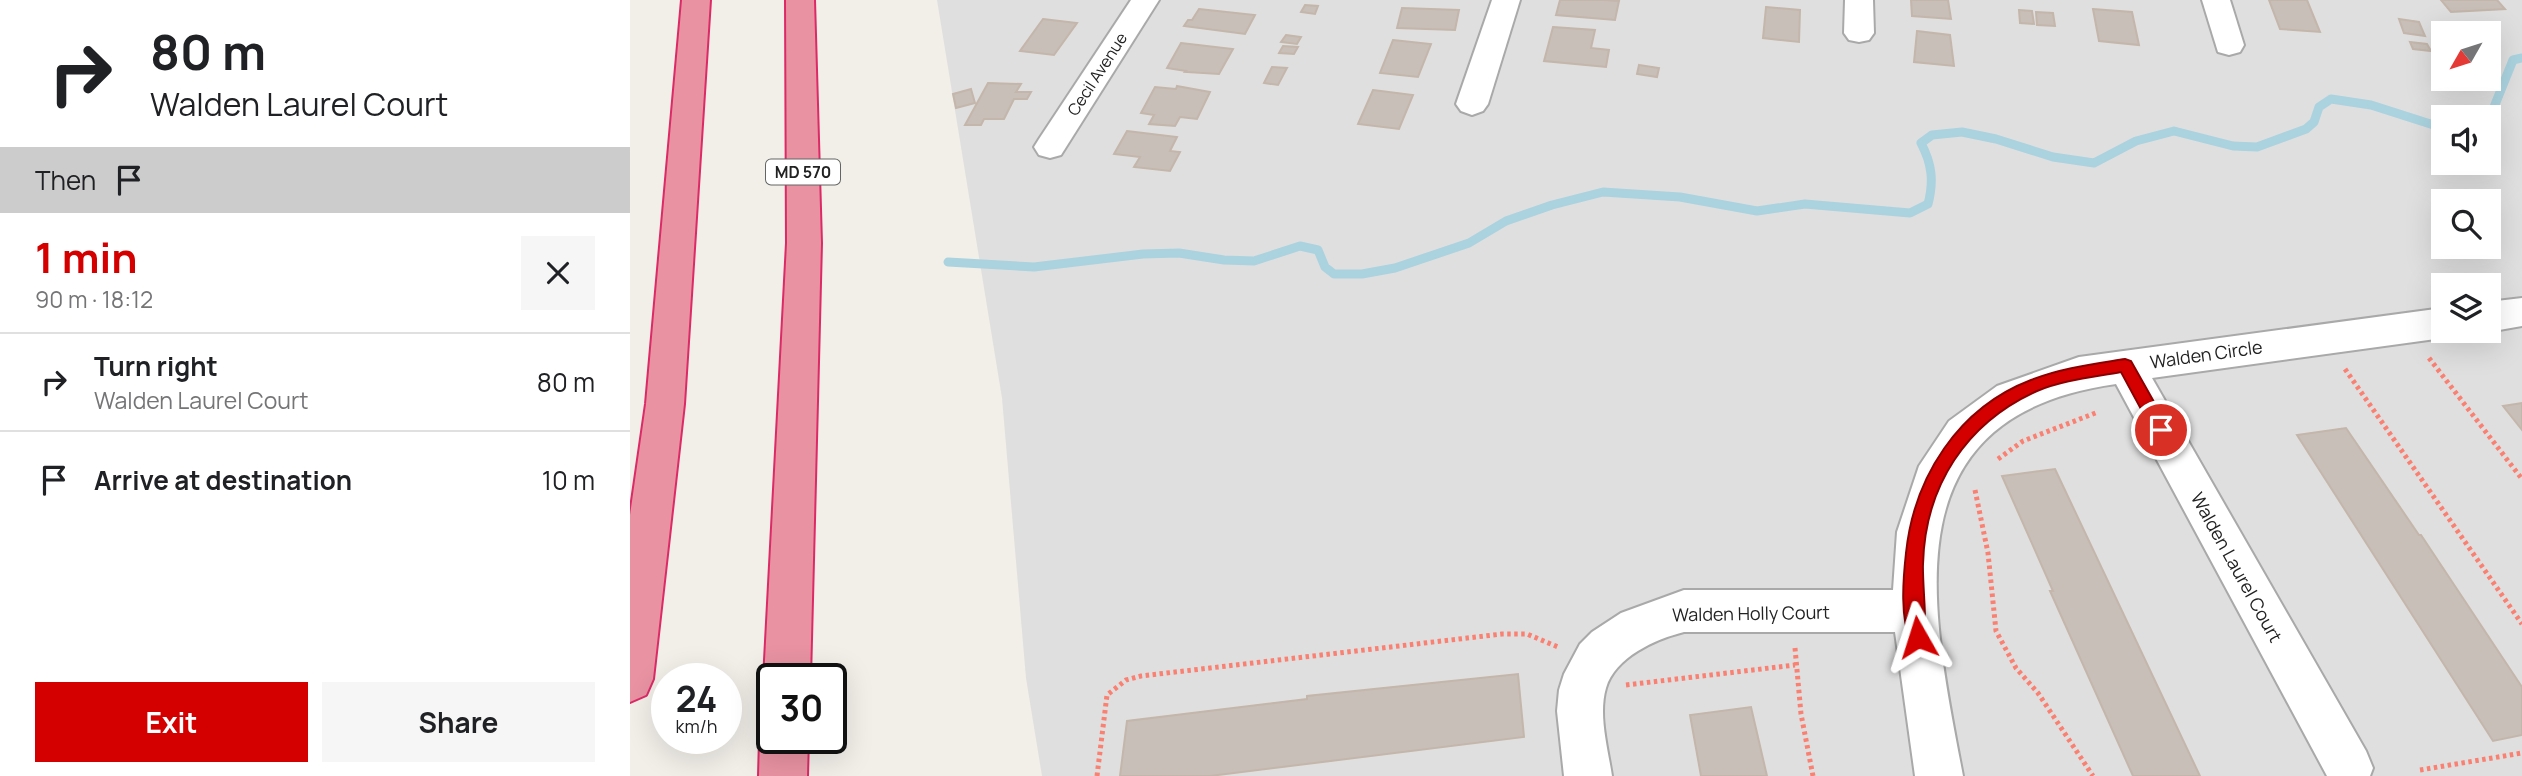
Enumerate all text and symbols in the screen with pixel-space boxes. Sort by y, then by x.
text: 80 m [150,18,266,85]
north arrow [2431,21,2501,91]
map controls [2431,21,2501,343]
icon: right [35,28,126,119]
street label: Cecil Avenue [1062,28,1132,120]
text: Walden Laurel Court [150,82,448,126]
button: sound [2431,105,2501,175]
road number: MD 570 [766,160,840,184]
icon: arrive [110,161,148,199]
text: Then [35,162,96,198]
button: search [2431,189,2501,259]
text: 1 min [35,228,138,286]
button: close [521,236,595,310]
button: layers [2431,273,2501,343]
text: 90 m · 18:12 [35,283,153,315]
street label: Walden Circle [2148,334,2264,374]
text: Turn right [94,348,218,384]
icon: right [35,363,73,401]
text: 80 m [537,364,595,400]
text: Walden Laurel Court [94,384,309,416]
pin [2131,400,2191,460]
icon: arrive [2142,411,2180,449]
icon: arrive [35,461,73,499]
text: Arrive at destination [94,462,352,498]
text: 10 m [542,462,595,498]
street label: Walden Laurel Court [2186,488,2288,646]
street label: Walden Holly Court [1672,600,1830,626]
position arrow [1881,600,1955,674]
speed limit sign: 30 [756,663,847,754]
text: 24 [676,675,717,723]
button: Exit [35,682,308,762]
button: Share [322,682,595,762]
text: km/h [676,714,717,738]

